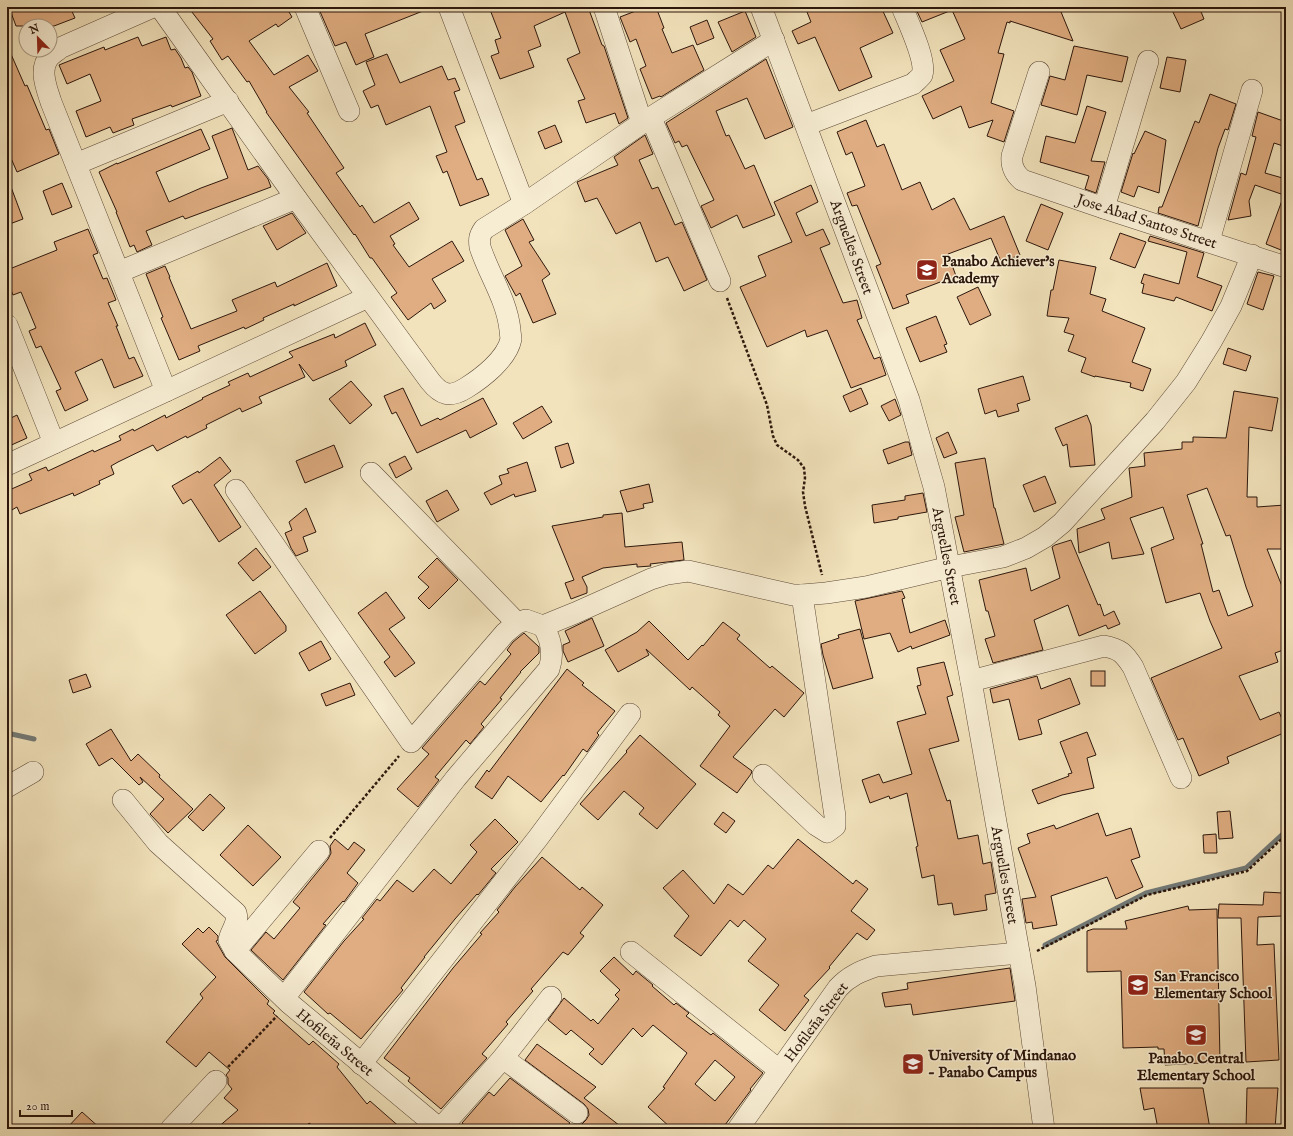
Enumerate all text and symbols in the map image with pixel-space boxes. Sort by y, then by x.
north arrow [18,18,58,58]
text: N [26,21,42,38]
street label: Jose Abad Santos Street [1072,189,1219,253]
street label: Arguelles Street [825,196,877,297]
place label: Panabo Achiever's Academy [941,252,1055,288]
school or university icon: Panabo Achiever's Academy [914,257,940,283]
street label: Arguelles Street [928,505,965,607]
street label: Arguelles Street [986,824,1022,926]
place label: San Francisco Elementary School [1154,967,1273,1003]
school or university icon: San Francisco Elementary School [1125,972,1151,998]
street label: Hofileña Street [780,978,853,1066]
street label: Hofileña Street [292,1004,377,1080]
school or university icon: Panabo Central Elementary School [1183,1022,1209,1048]
place label: University of Mindanao - Panabo Campus [927,1046,1076,1082]
place label: Panabo Central Elementary School [1137,1049,1256,1085]
school or university icon: University of Mindanao - Panabo Campus [900,1051,926,1077]
scale bar [20,1092,72,1118]
text: 20 m [26,1099,49,1114]

